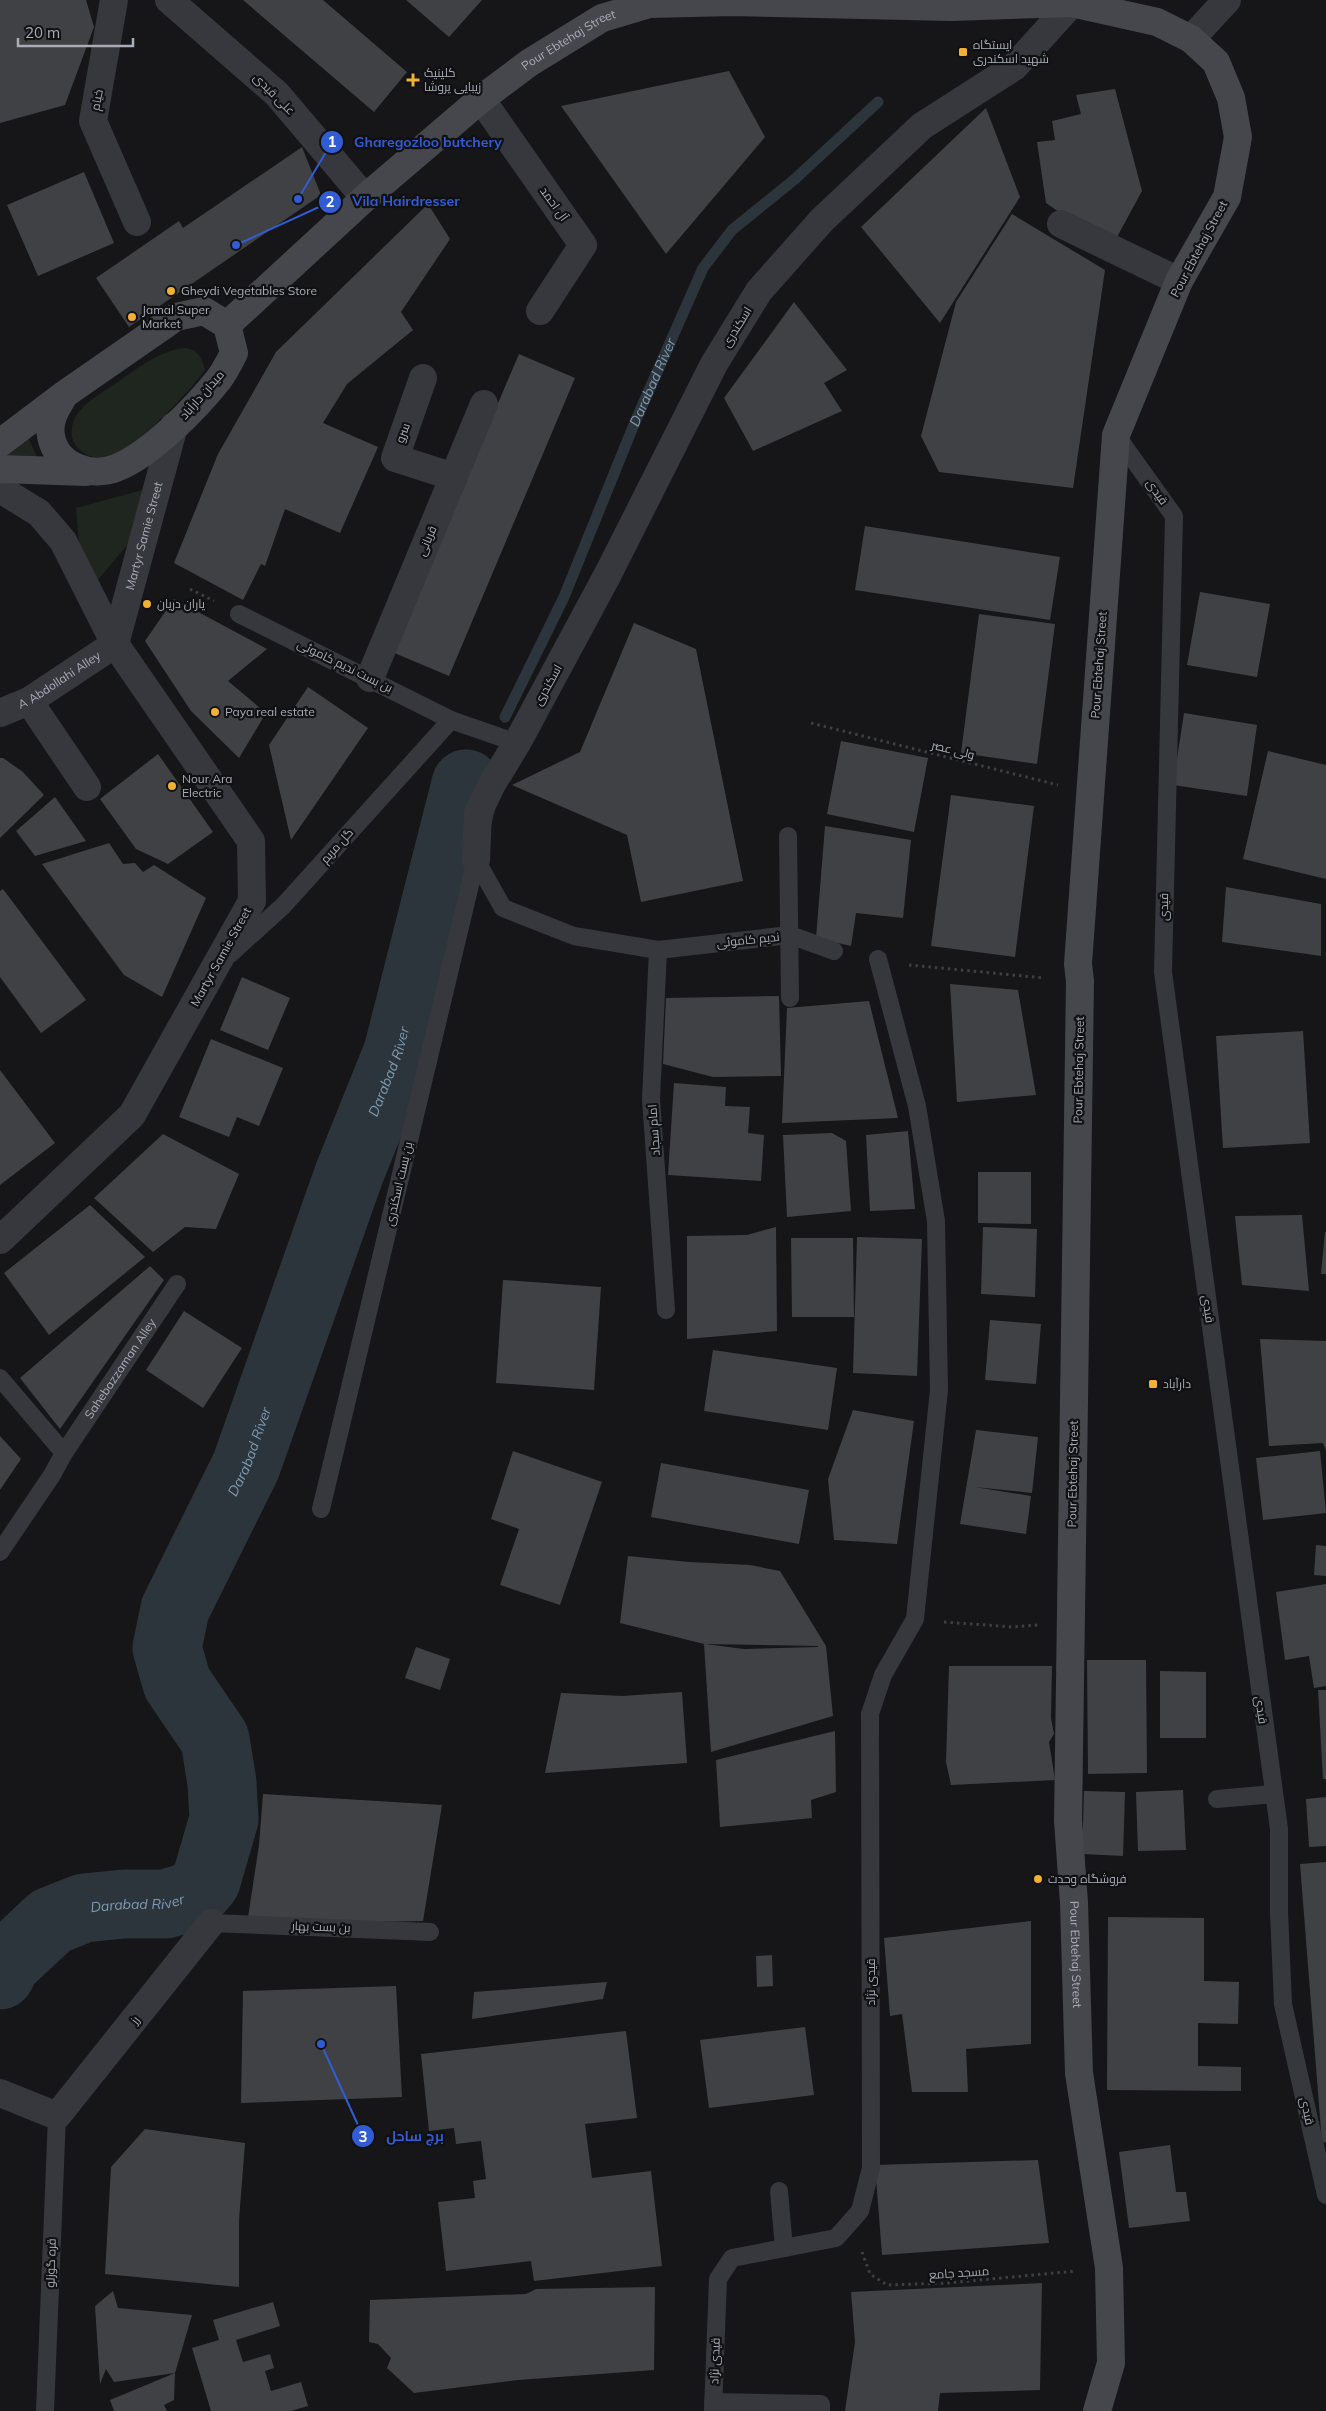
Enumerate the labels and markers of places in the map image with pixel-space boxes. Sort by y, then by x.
place label: ایستگاه شهید اسکندری [973,37,1049,66]
marker: ایستگاه شهید اسکندری [957,46,969,58]
place label: کلینیک زیبایی یروشا [424,65,481,94]
marker: کلینیک زیبایی یروشا [406,73,420,87]
callout: Gharegozloo butchery [319,127,512,156]
callout: Vila Hairdresser [318,187,470,216]
place label: Gheydi Vegetables Store [181,283,317,298]
marker: Gheydi Vegetables Store [165,285,177,297]
place label: Jamal Super Market [142,302,210,331]
marker: Jamal Super Market [126,311,138,323]
place label: یاران دریان [157,596,206,611]
marker: یاران دریان [141,598,153,610]
place label: Paya real estate [225,704,315,719]
marker: Paya real estate [209,706,221,718]
place label: Nour Ara Electric [182,771,233,800]
marker: Nour Ara Electric [166,780,178,792]
place label: دارآباد [1163,1376,1191,1391]
marker: دارآباد [1147,1378,1159,1390]
place label: فروشگاه وحدت [1048,1871,1127,1886]
marker: فروشگاه وحدت [1032,1873,1044,1885]
callout: برج ساحل [351,2122,454,2151]

